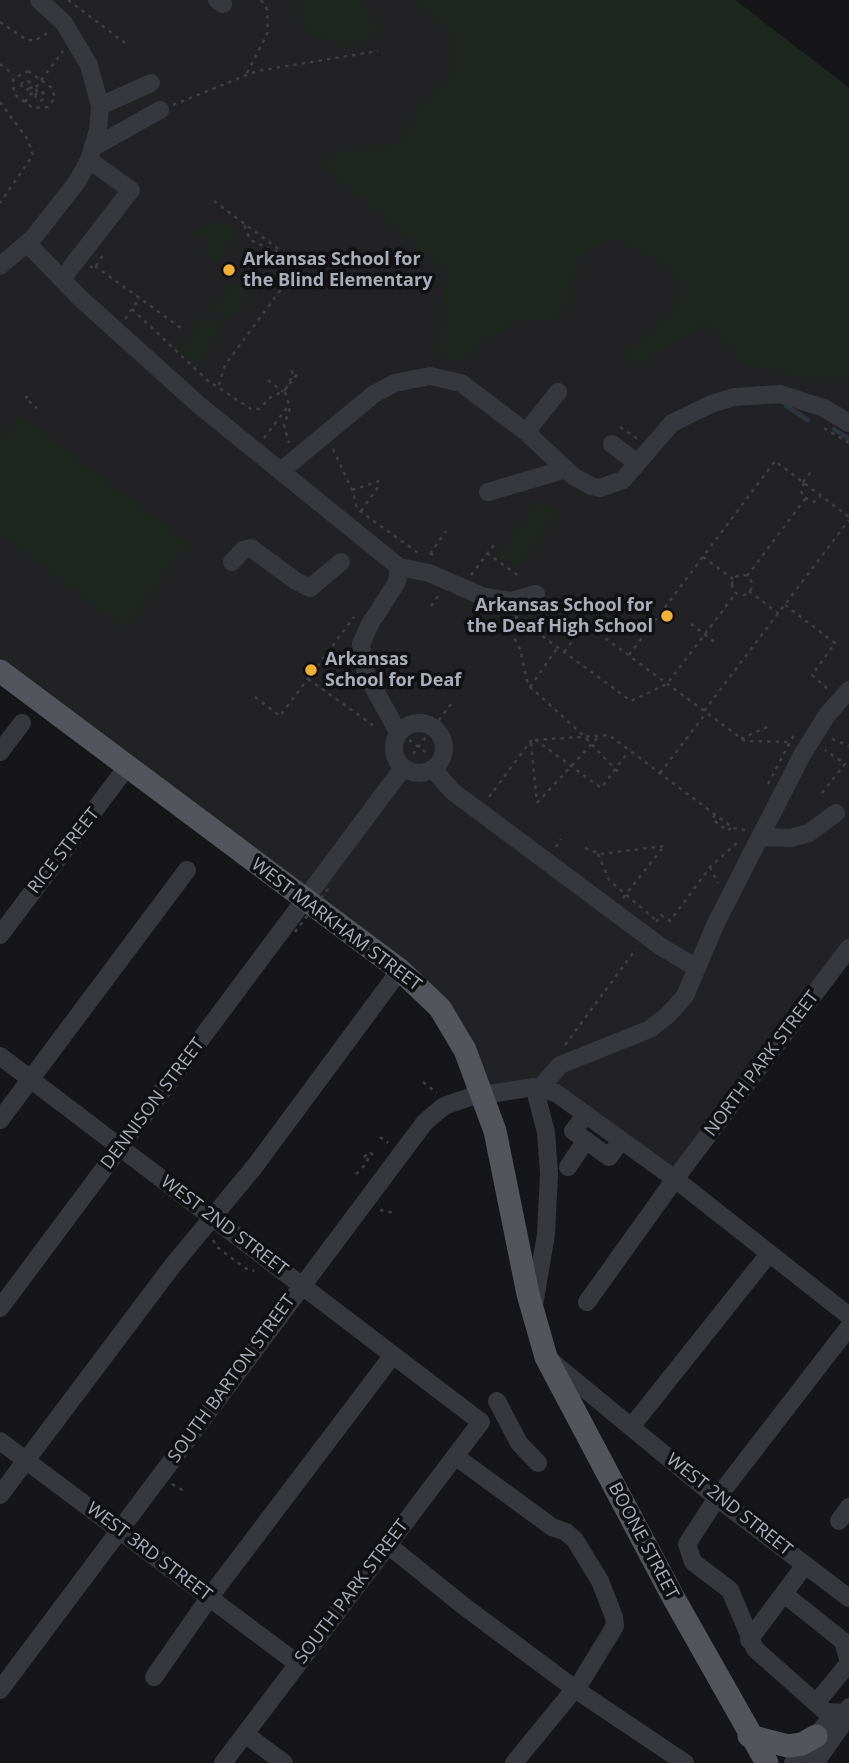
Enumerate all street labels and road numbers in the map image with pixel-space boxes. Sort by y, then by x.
street label: RICE STREET [24,804,104,898]
street label: WEST MARKHAM STREET [247,854,425,996]
street label: NORTH PARK STREET [700,987,824,1141]
street label: DENNISON STREET [97,1034,209,1174]
street label: WEST 2ND STREET [156,1171,292,1281]
street label: SOUTH BARTON STREET [164,1291,300,1467]
street label: WEST 2ND STREET [662,1449,796,1561]
street label: BOONE STREET [603,1479,683,1603]
street label: WEST 3RD STREET [82,1498,216,1606]
street label: SOUTH PARK STREET [291,1516,413,1668]

